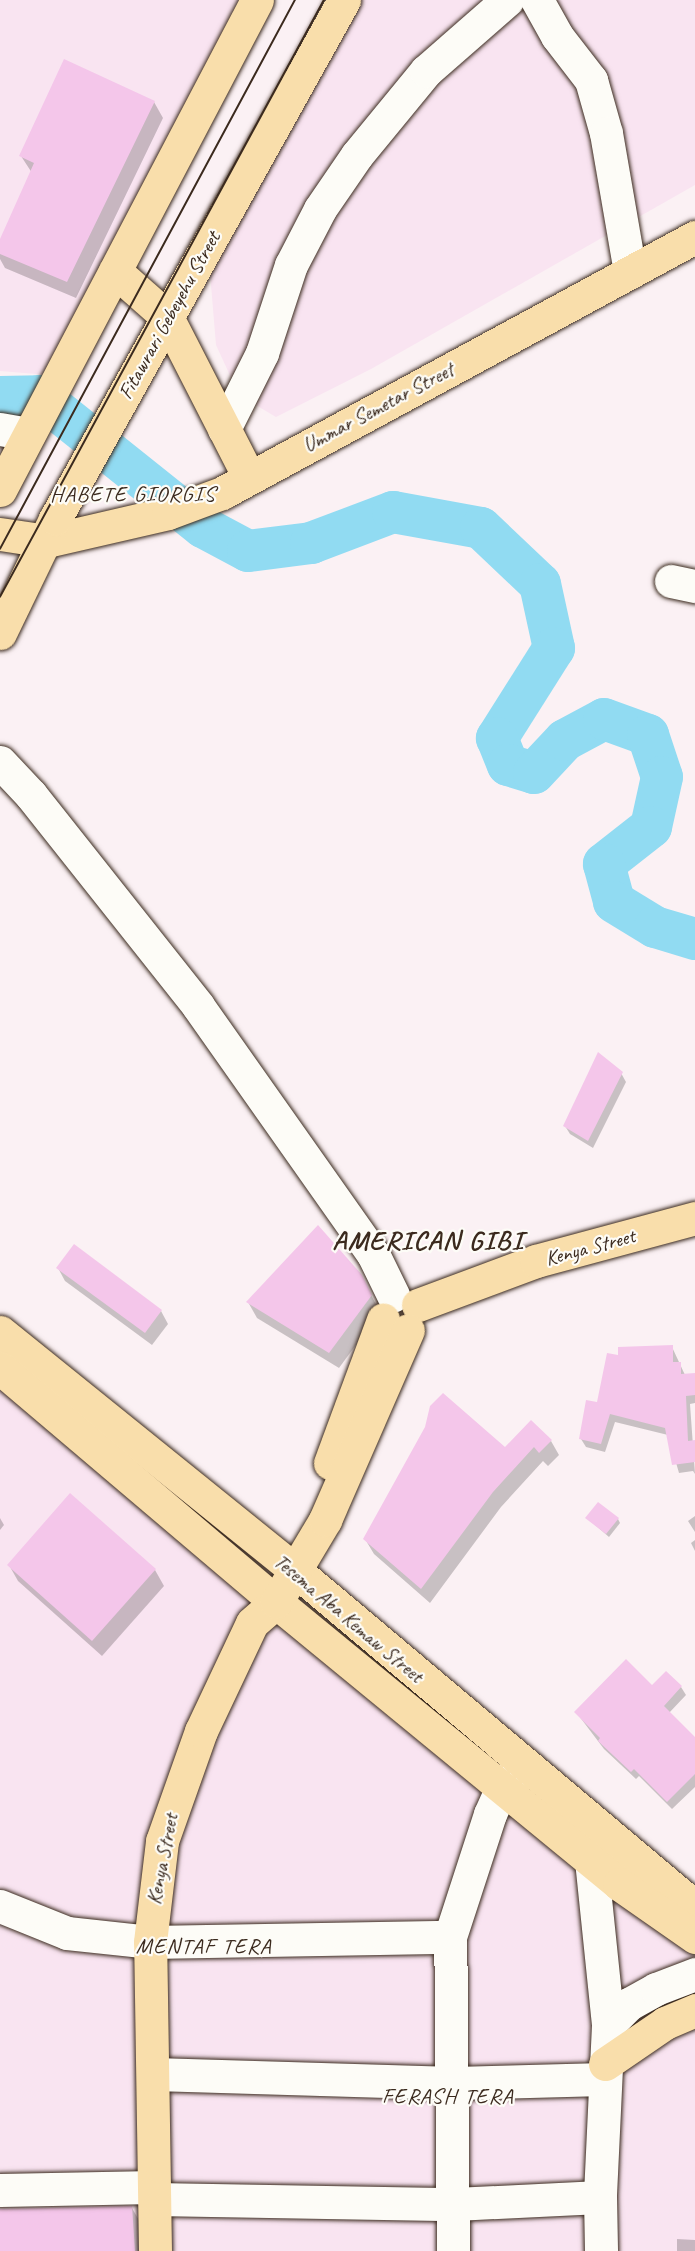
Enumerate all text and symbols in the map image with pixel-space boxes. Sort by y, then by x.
street label: Fitawrari Gebeyehu Street [112,227,226,403]
street label: Ummar Semetar Street [299,357,457,457]
district label: HABETE GIORGIS [50,482,216,508]
street label: Kenya Street [542,1223,638,1271]
district label: AMERICAN GIBI [332,1225,524,1257]
street label: Tesema Aba Kemaw Street [269,1548,429,1688]
street label: Kenya Street [141,1811,183,1907]
district label: MENTAF TERA [136,1934,272,1960]
district label: FERASH TERA [383,2084,513,2110]

